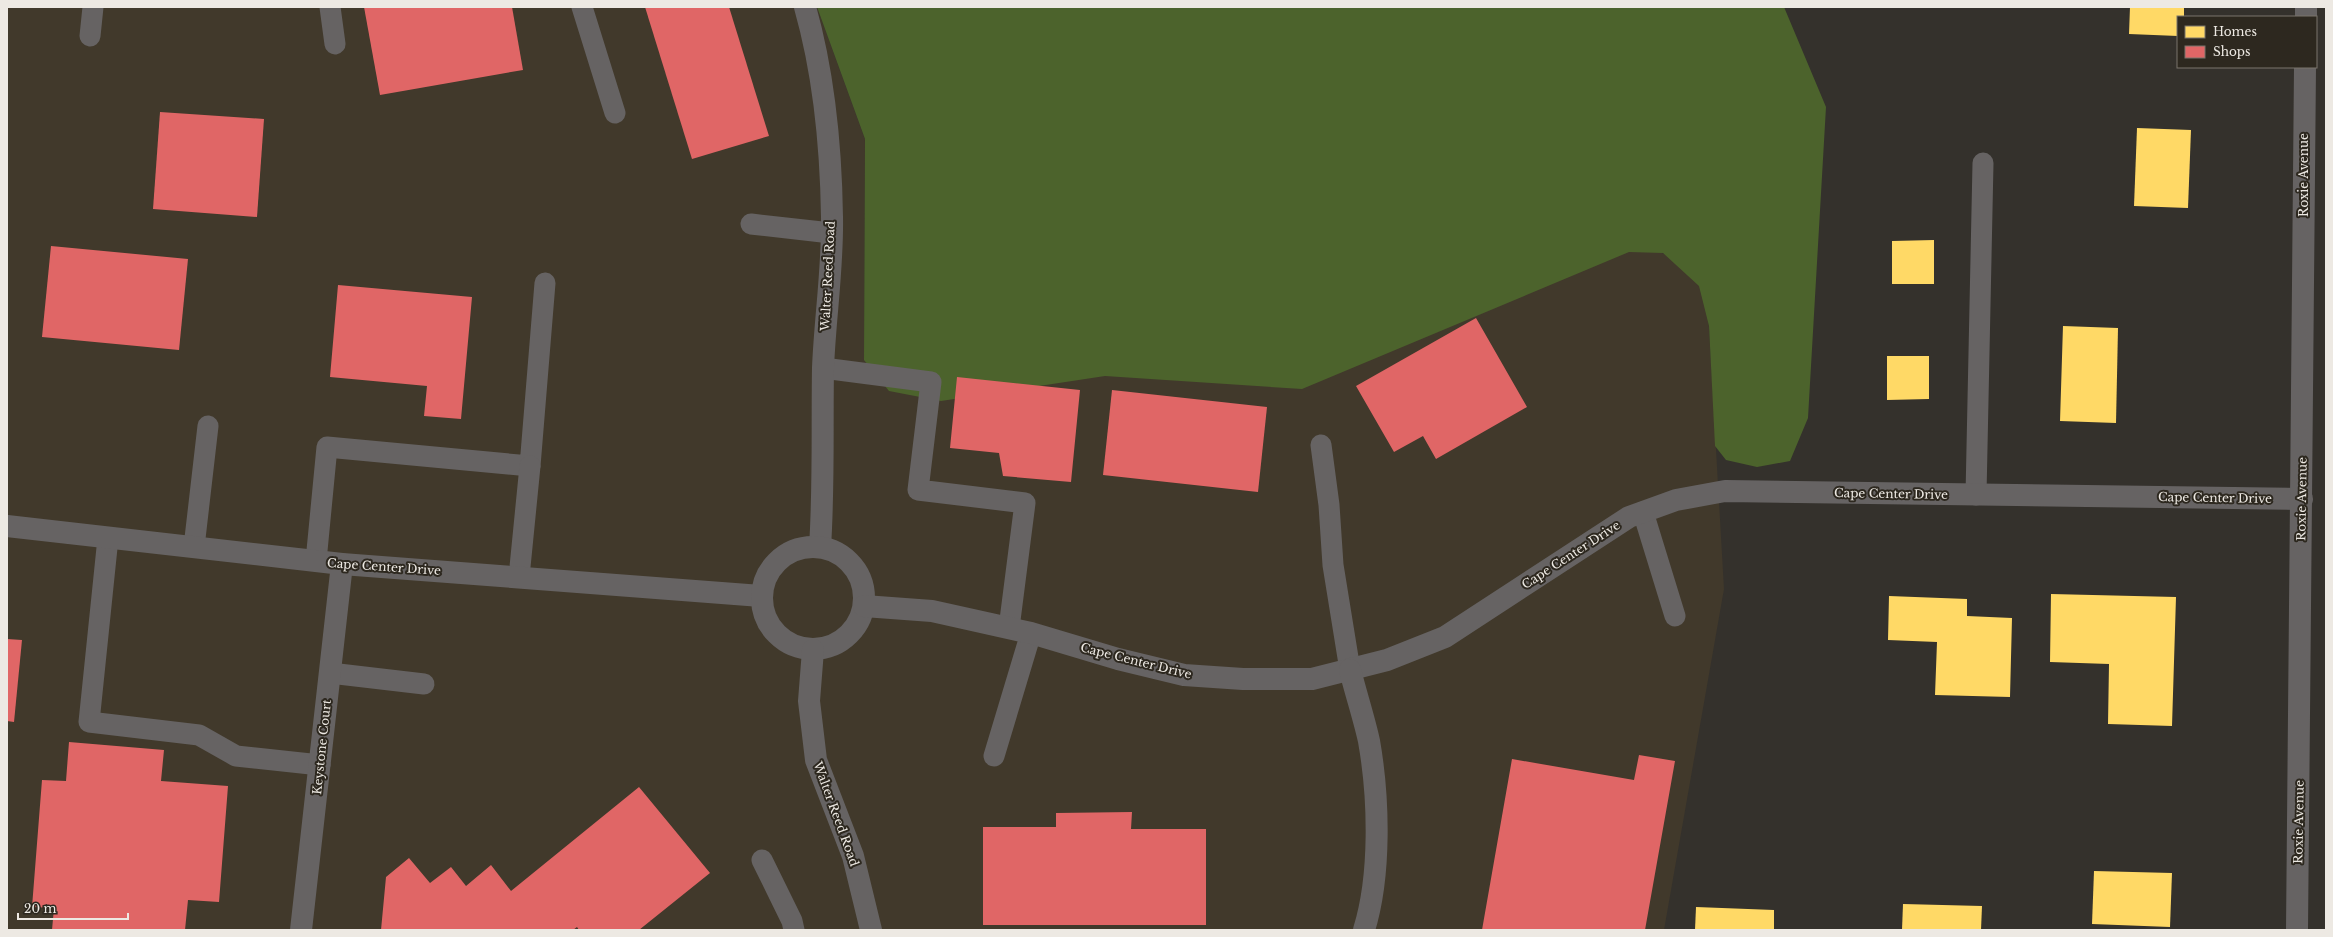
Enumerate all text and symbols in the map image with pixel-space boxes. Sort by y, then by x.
legend [2177,16,2317,68]
text: Homes [2213,24,2257,39]
text: Shops [2213,44,2250,59]
street label: Roxie Avenue [2296,133,2311,217]
street label: Walter Reed Road [817,220,838,333]
street label: Roxie Avenue [2293,457,2310,541]
street label: Cape Center Drive [1834,485,1948,502]
street label: Cape Center Drive [2158,489,2272,506]
street label: Cape Center Drive [1519,517,1623,592]
street label: Cape Center Drive [327,555,442,578]
street label: Cape Center Drive [1079,639,1193,682]
street label: Keystone Court [309,698,334,795]
street label: Walter Reed Road [810,758,862,868]
street label: Roxie Avenue [2290,780,2307,864]
scale bar [18,895,128,921]
text: 20 m [24,901,56,916]

